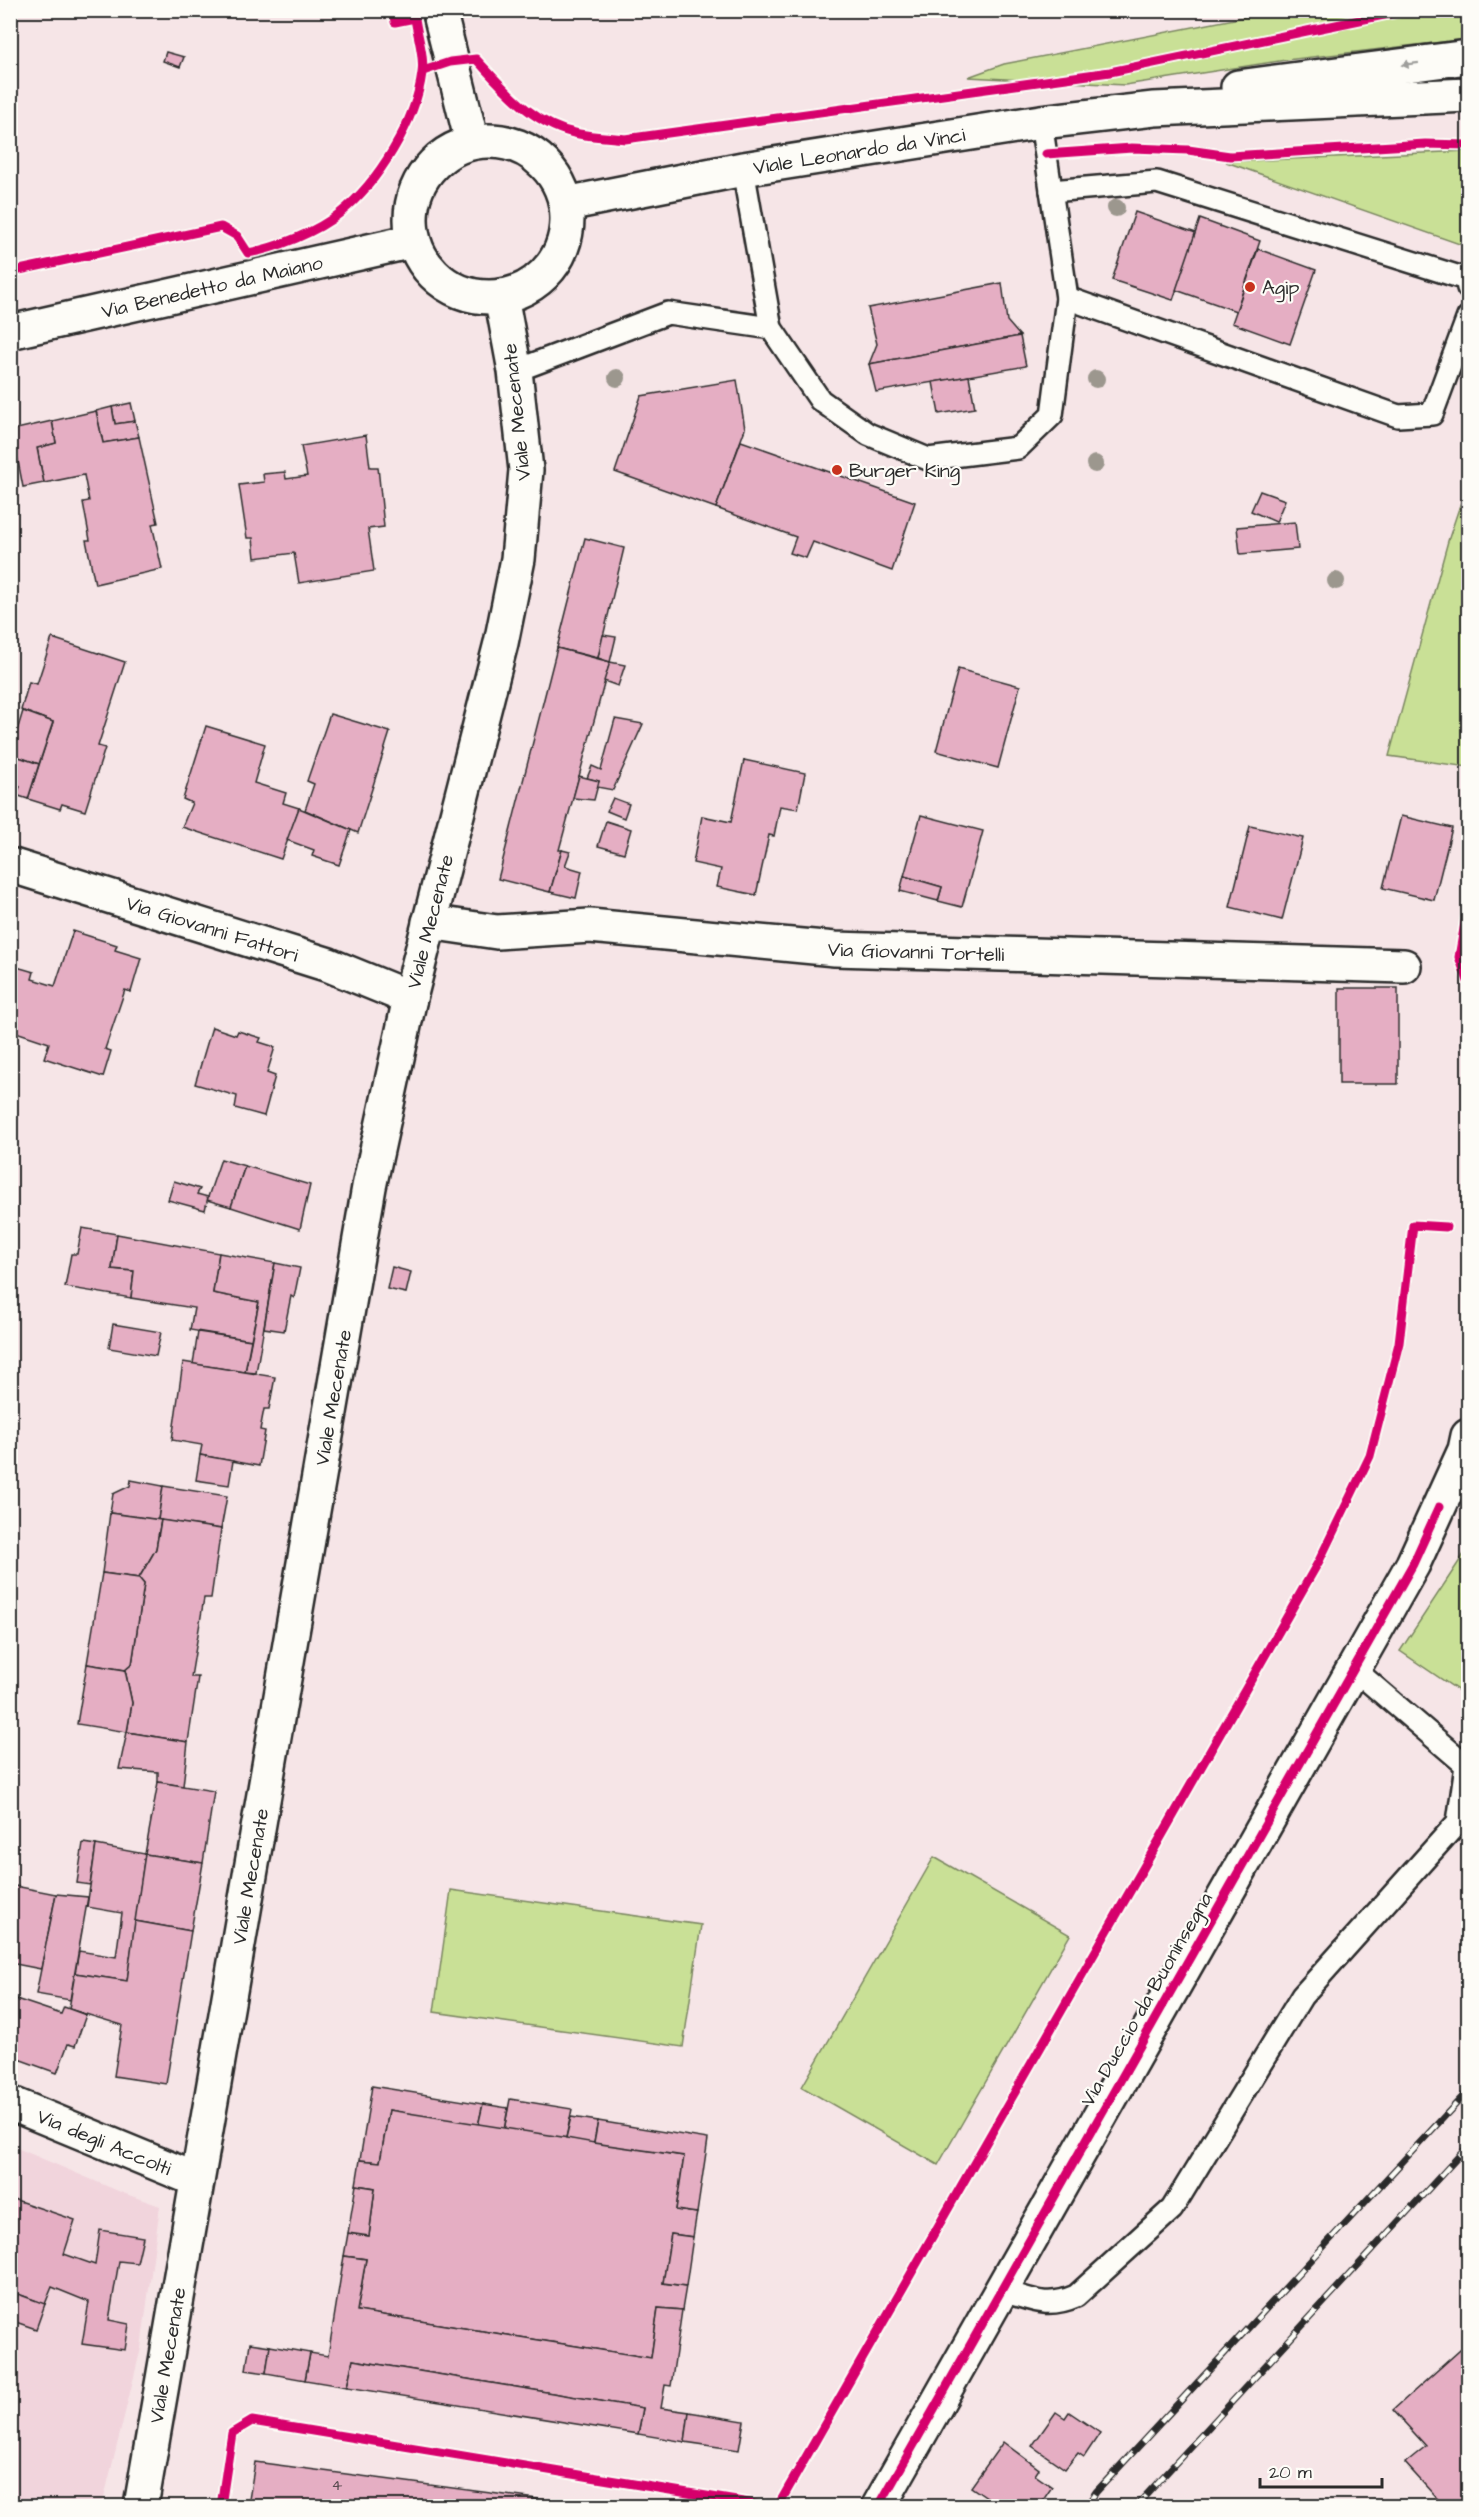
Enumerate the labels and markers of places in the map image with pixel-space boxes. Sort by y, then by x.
place label: Agip [1262,274,1299,303]
marker: Agip [1243,280,1257,294]
place label: Burger King [849,457,960,486]
marker: Burger King [830,463,844,477]

